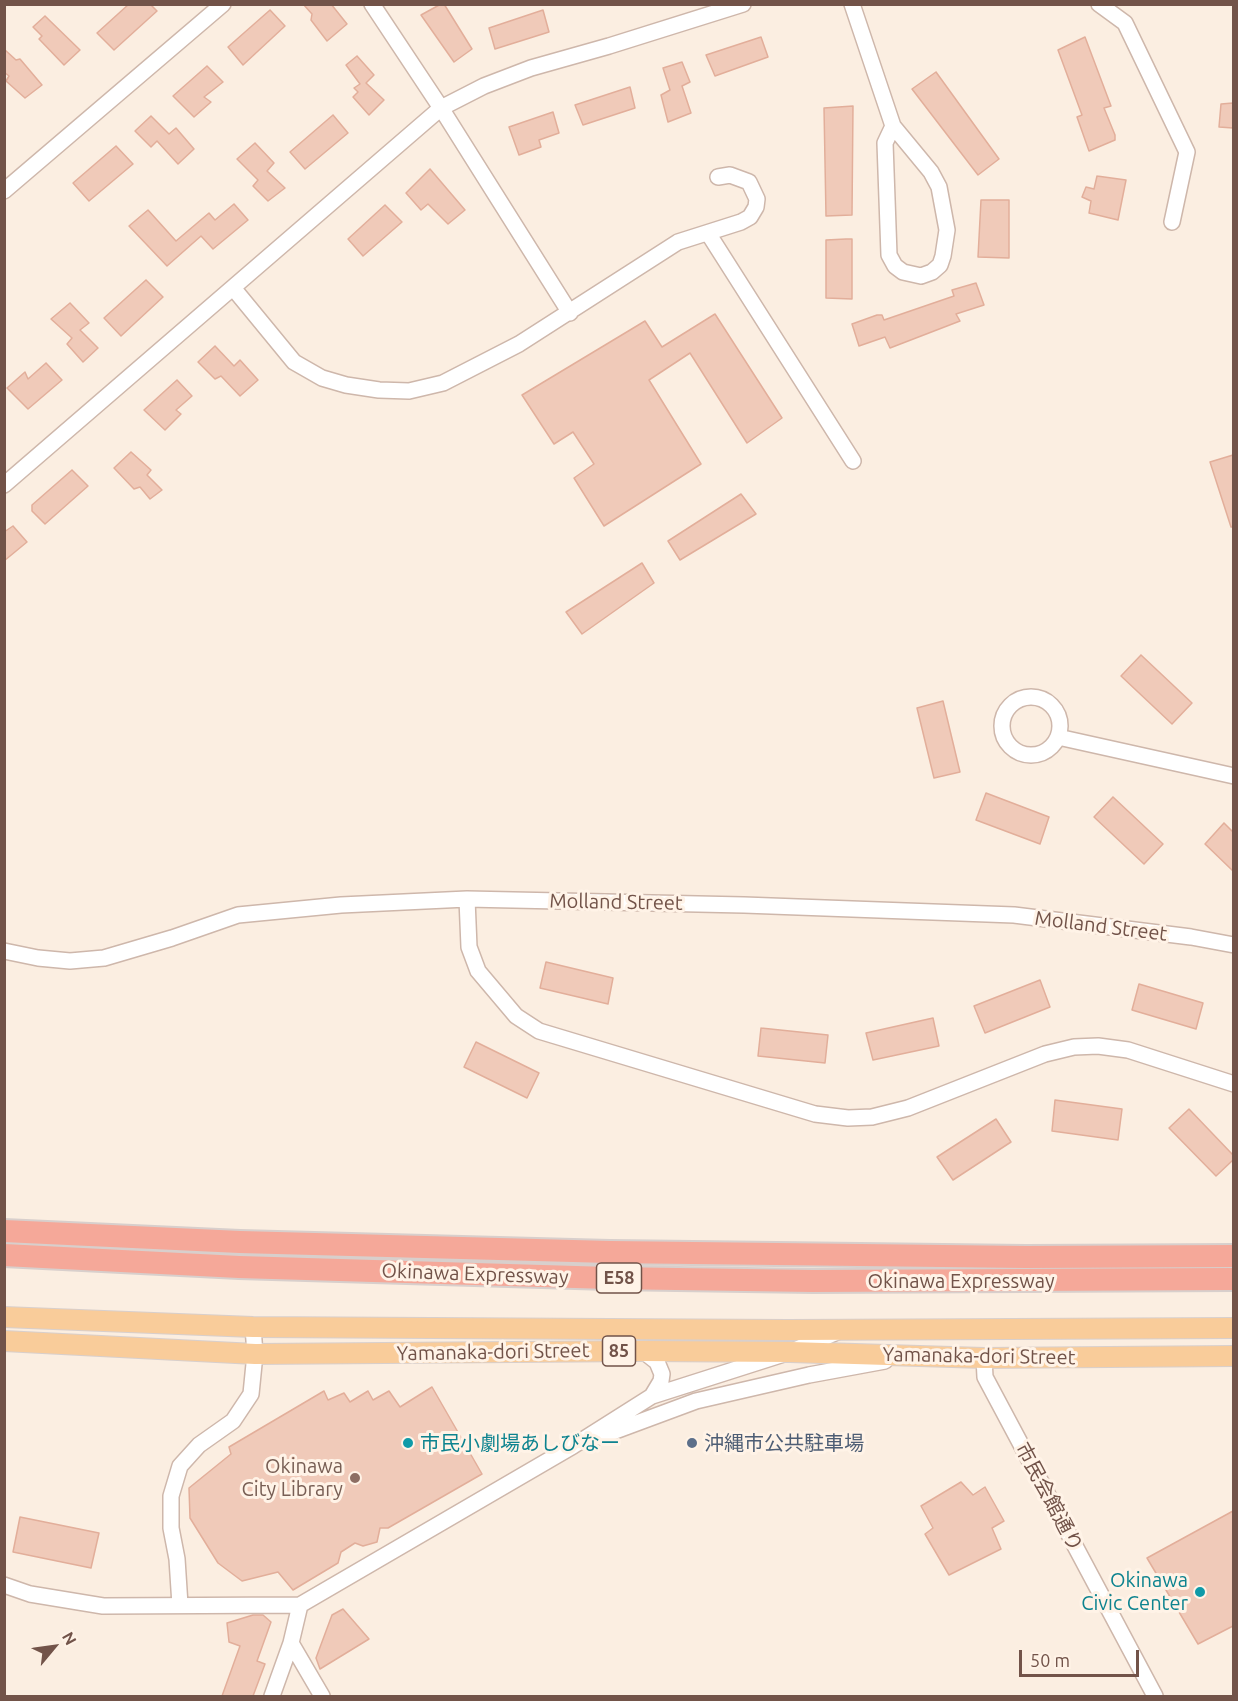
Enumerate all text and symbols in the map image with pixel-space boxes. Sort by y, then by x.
street label: Molland Street [549,889,683,915]
street label: Molland Street [1033,906,1169,946]
street label: Okinawa Expressway [381,1259,569,1289]
road number: E58 [596,1263,642,1293]
street label: Okinawa Expressway [867,1269,1055,1293]
road number: 85 [602,1336,636,1366]
street label: Yamanaka-dori Street [396,1338,590,1366]
street label: Yamanaka-dori Street [882,1342,1076,1370]
place label: 市民小劇場あしびなー [420,1431,620,1455]
place label: 沖縄市公共駐車場 [704,1431,864,1455]
marker: 市民小劇場あしびなー [401,1436,415,1450]
marker: 沖縄市公共駐車場 [685,1436,699,1450]
street label: 市民会館通り [1010,1438,1088,1556]
place label: Okinawa City Library [242,1454,343,1501]
marker: Okinawa City Library [348,1471,362,1485]
place label: Okinawa Civic Center [1081,1568,1188,1615]
marker: Okinawa Civic Center [1193,1585,1207,1599]
north arrow [24,1617,84,1677]
text: N [59,1629,81,1648]
scale bar [1022,1638,1142,1676]
text: 50 m [1030,1650,1070,1670]

